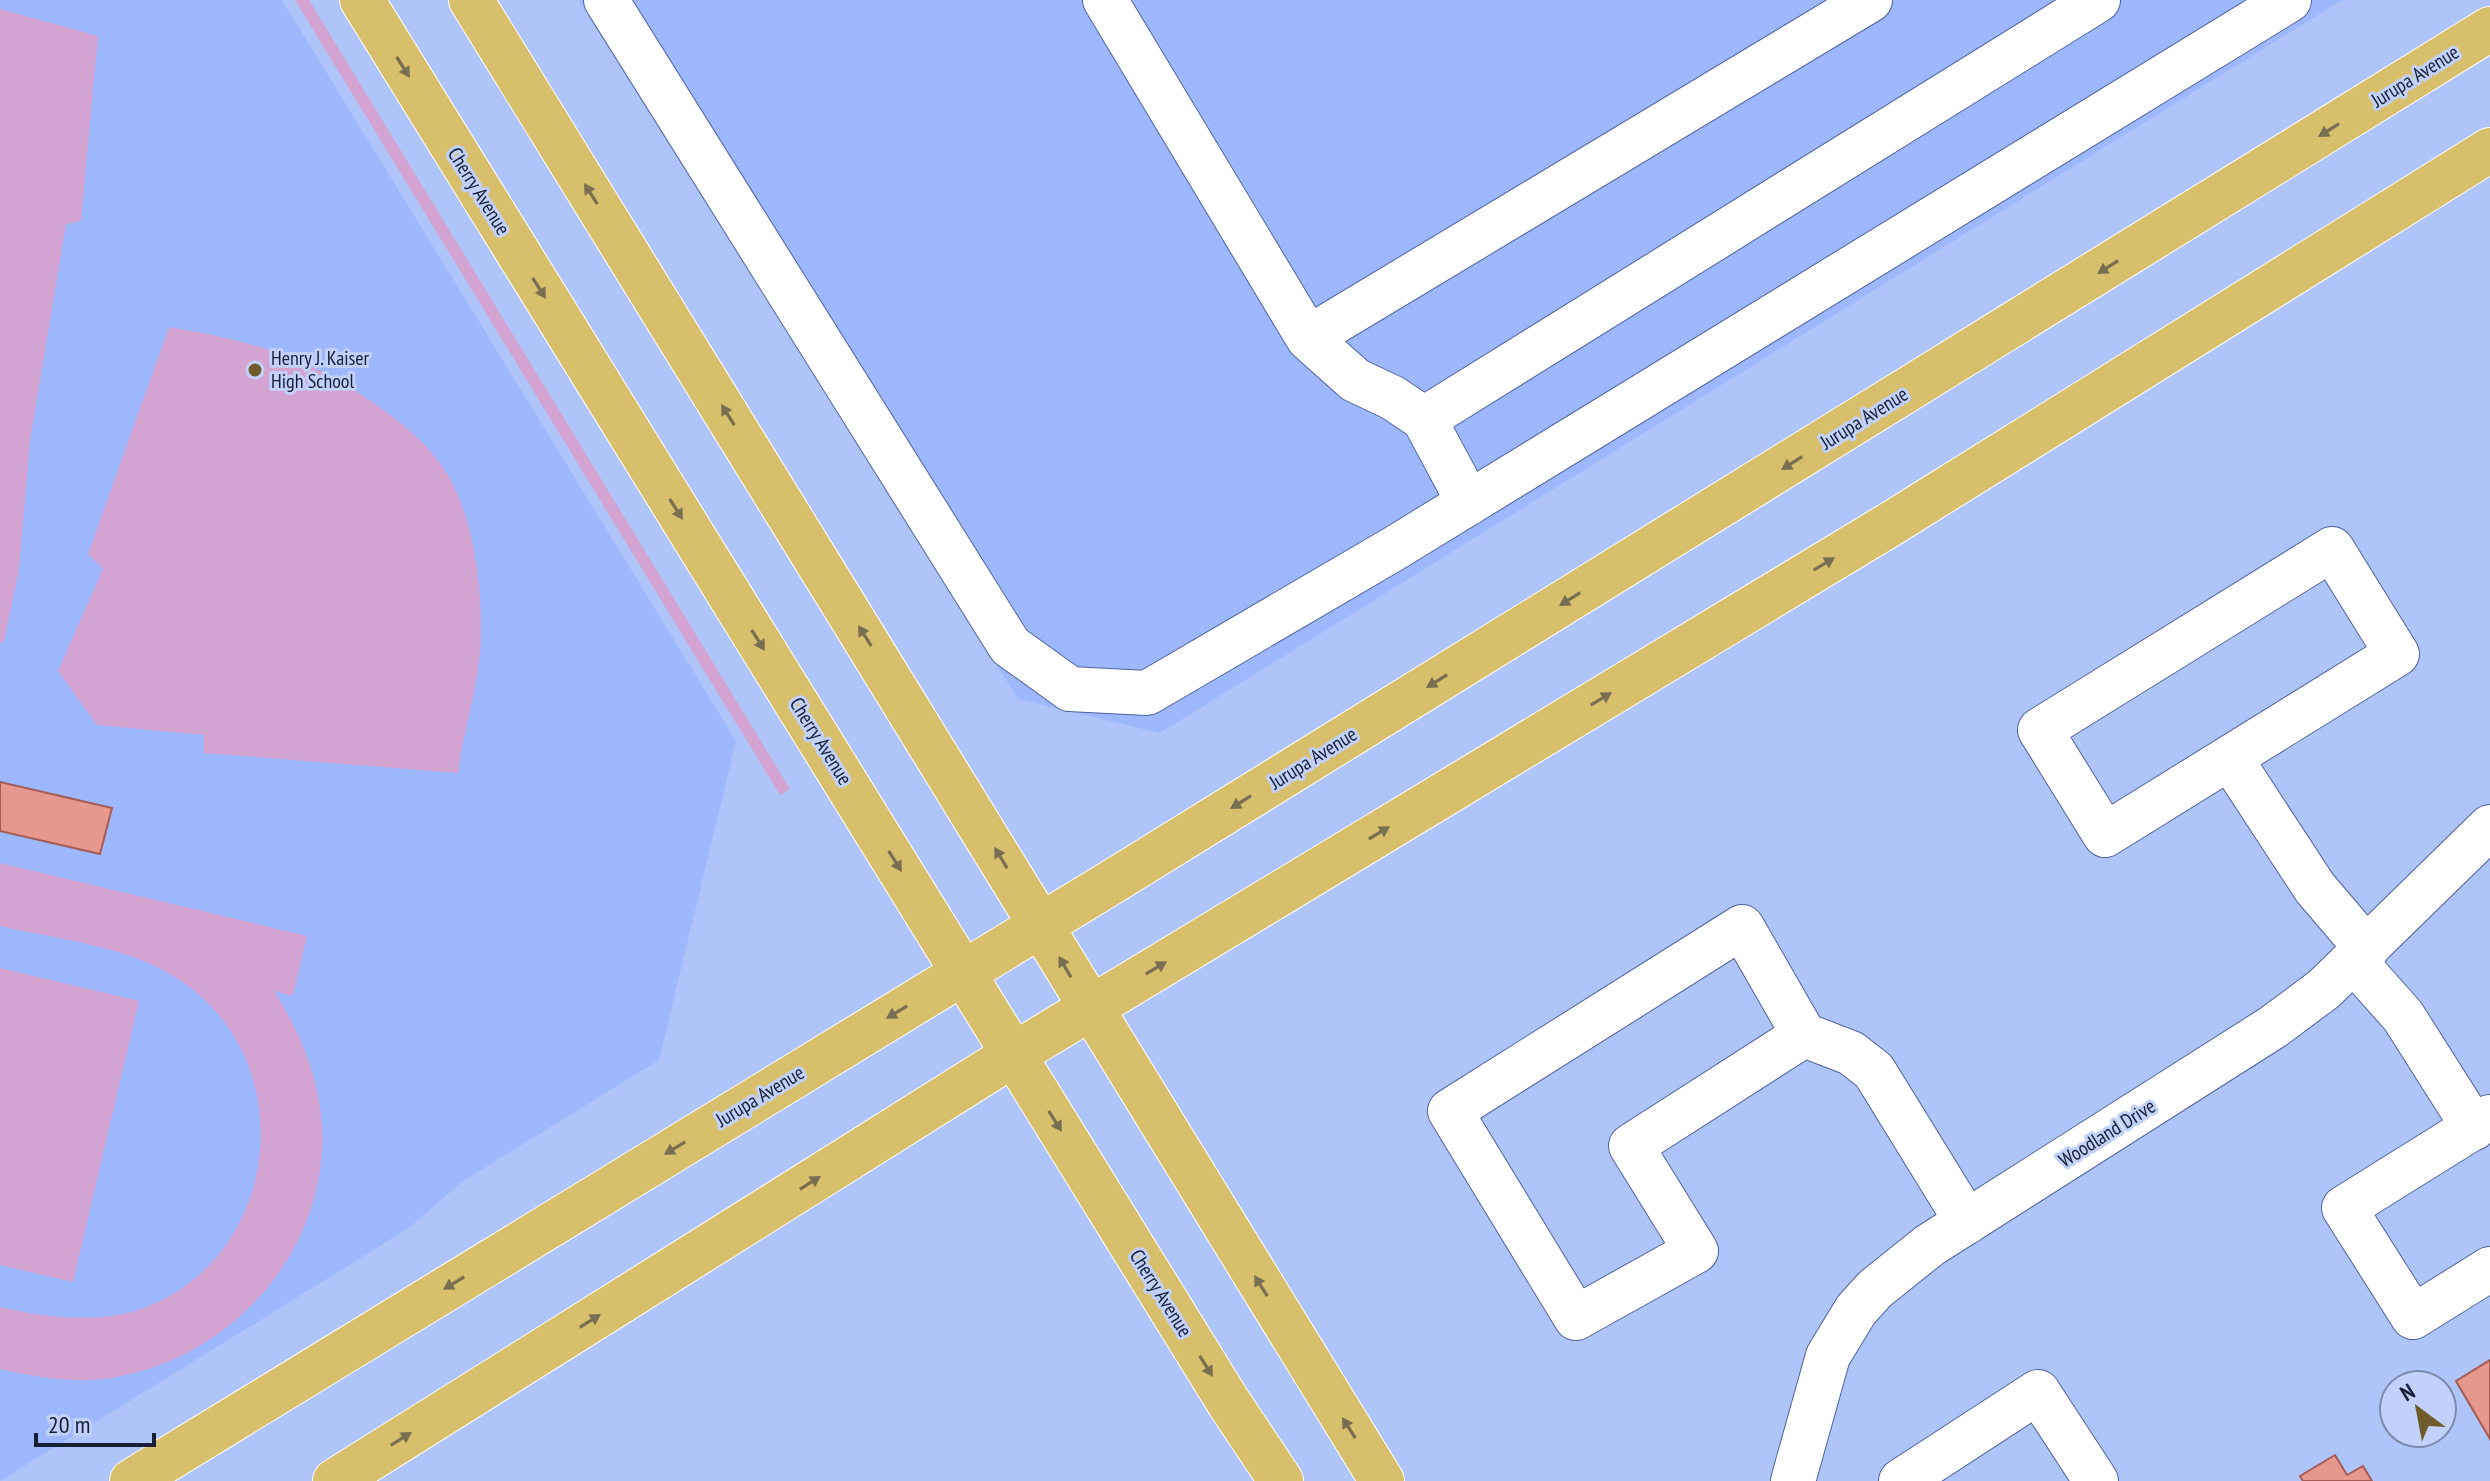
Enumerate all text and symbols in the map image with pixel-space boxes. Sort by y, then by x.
street label: Jurupa Avenue [2365,39,2464,114]
one-way arrow [395,56,410,77]
one-way arrow [2318,122,2340,136]
street label: Cherry Avenue [442,142,516,240]
one-way arrow [585,183,599,205]
one-way arrow [2097,260,2119,274]
one-way arrow [532,277,546,299]
place label: Henry J. Kaiser High School [271,345,370,394]
marker: Henry J. Kaiser High School [246,361,264,379]
street label: Jurupa Avenue [1814,381,1913,456]
one-way arrow [721,404,735,426]
one-way arrow [1781,456,1803,470]
one-way arrow [669,498,683,520]
one-way arrow [1813,557,1835,571]
one-way arrow [1559,592,1581,606]
one-way arrow [858,625,872,647]
one-way arrow [750,629,764,651]
one-way arrow [1426,674,1448,688]
street label: Cherry Avenue [784,692,858,790]
one-way arrow [1590,692,1612,706]
street label: Jurupa Avenue [1263,721,1362,796]
one-way arrow [1230,795,1252,809]
one-way arrow [1368,827,1390,841]
one-way arrow [994,847,1008,869]
one-way arrow [888,850,902,872]
one-way arrow [1058,956,1072,978]
one-way arrow [1145,961,1167,975]
one-way arrow [886,1005,908,1019]
street label: Jurupa Avenue [710,1059,809,1133]
street label: Woodland Drive [2054,1093,2160,1173]
one-way arrow [1047,1110,1061,1132]
one-way arrow [664,1140,686,1154]
one-way arrow [799,1176,821,1190]
street label: Cherry Avenue [1124,1244,1198,1342]
one-way arrow [1254,1274,1269,1297]
one-way arrow [443,1276,464,1291]
one-way arrow [579,1314,601,1328]
one-way arrow [1199,1355,1213,1377]
north arrow [2378,1369,2458,1449]
text: N [2395,1377,2420,1407]
scale bar [36,1397,154,1447]
text: 20 m [48,1409,90,1440]
one-way arrow [1342,1417,1356,1439]
one-way arrow [390,1433,412,1447]

